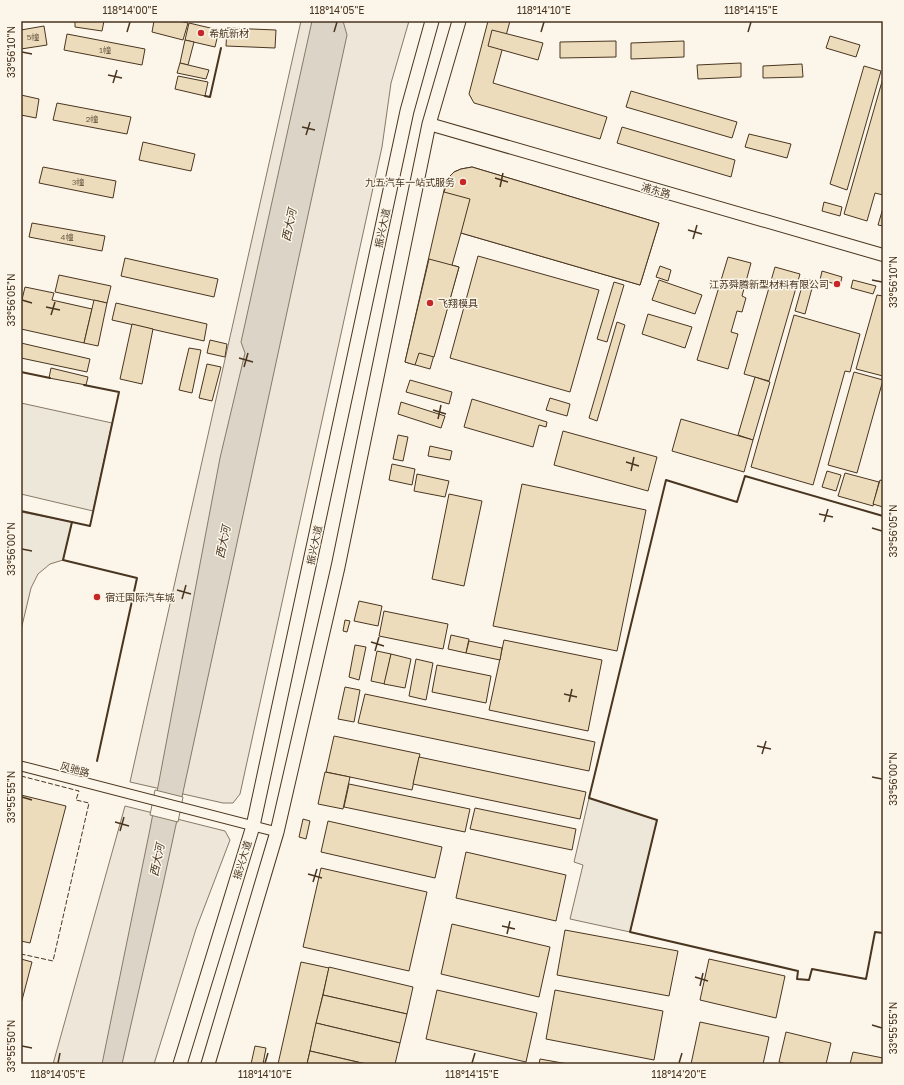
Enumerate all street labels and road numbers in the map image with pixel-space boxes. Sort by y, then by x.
street label: 浦东路 [640,180,672,200]
street label: 振兴大道 [372,207,392,249]
street label: 振兴大道 [304,524,324,566]
street label: 风驰路 [59,759,91,779]
street label: 振兴大道 [230,839,254,881]

